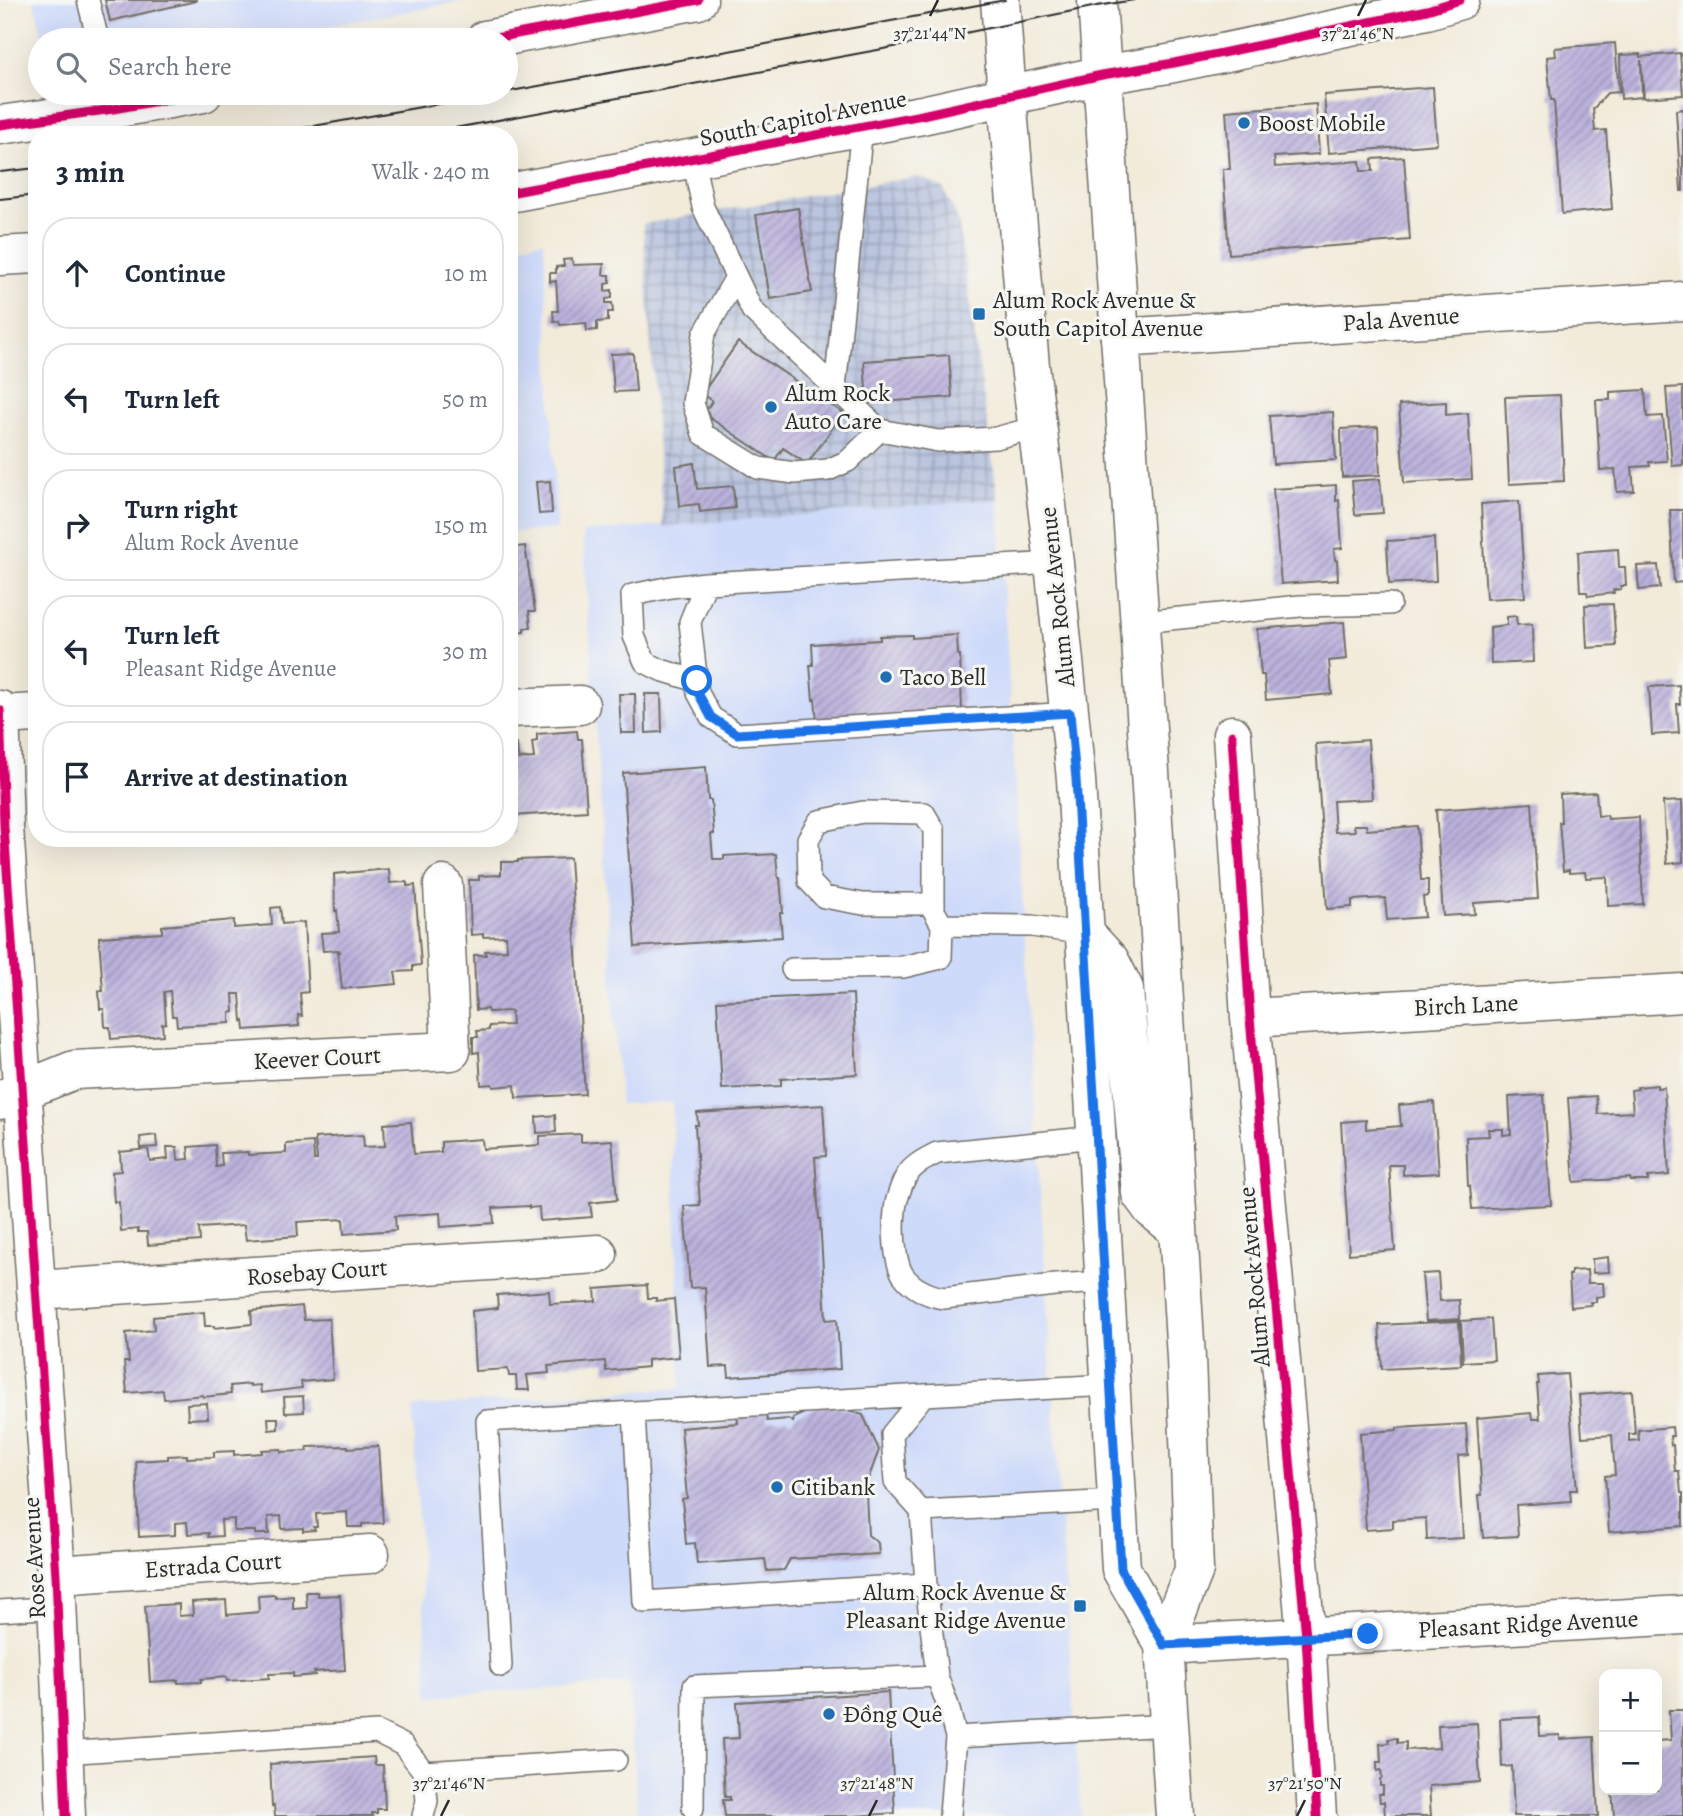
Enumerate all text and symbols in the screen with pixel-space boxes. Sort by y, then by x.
text: 37°21'44"N [894,21,967,45]
text: 37°21'46"N [1321,21,1395,45]
search box [28,28,518,105]
icon: search [52,48,90,86]
text: Search here [108,49,232,84]
street label: South Capitol Avenue [697,82,909,154]
place label: Boost Mobile [1258,107,1386,139]
marker: Boost Mobile [1236,115,1252,131]
text: 3 min [56,152,125,192]
text: Walk · 240 m [372,156,490,187]
icon: ahead [58,254,96,292]
text: Continue [125,256,226,291]
text: 10 m [444,258,488,289]
place label: Alum Rock Avenue & South Capitol Avenue [992,284,1203,344]
street label: Pala Avenue [1341,299,1461,339]
marker: Alum Rock Avenue & South Capitol Avenue [971,306,987,322]
place label: Alum Rock Auto Care [784,377,890,437]
icon: left [58,380,96,418]
text: Turn left [125,382,220,417]
text: 50 m [442,384,488,415]
marker: Alum Rock Auto Care [763,399,779,415]
text: Turn right [125,492,238,527]
street label: Alum Rock Avenue [1032,505,1082,690]
icon: right [58,506,96,544]
text: 150 m [434,510,488,541]
text: Alum Rock Avenue [125,527,299,558]
text: Turn left [125,618,220,653]
icon: left [58,632,96,670]
text: 30 m [442,636,488,667]
text: Pleasant Ridge Avenue [125,653,337,684]
place label: Taco Bell [900,661,986,693]
route start [681,665,712,696]
marker: Taco Bell [878,669,894,685]
icon: arrive [58,758,96,796]
text: Arrive at destination [125,760,348,795]
street label: Birch Lane [1413,986,1519,1024]
street label: Keever Court [253,1039,382,1077]
street label: Alum Rock Avenue [1230,1185,1278,1370]
street label: Rosebay Court [245,1251,389,1293]
place label: Citibank [791,1471,876,1503]
marker: Citibank [769,1479,785,1495]
street label: Rose Avenue [15,1496,53,1620]
street label: Estrada Court [143,1544,283,1586]
place label: Alum Rock Avenue & Pleasant Ridge Avenue [845,1576,1066,1636]
marker: Alum Rock Avenue & Pleasant Ridge Avenue [1072,1598,1088,1614]
street label: Pleasant Ridge Avenue [1417,1602,1639,1646]
route end [1352,1618,1383,1649]
map controls [1599,1669,1662,1795]
button: + [1599,1669,1662,1732]
place label: Đồng Quê [843,1698,942,1730]
marker: Đồng Quê [821,1706,837,1722]
button: − [1599,1732,1662,1795]
text: 37°21'46"N [412,1771,486,1795]
text: 37°21'48"N [840,1771,914,1795]
text: 37°21'50"N [1268,1771,1342,1795]

